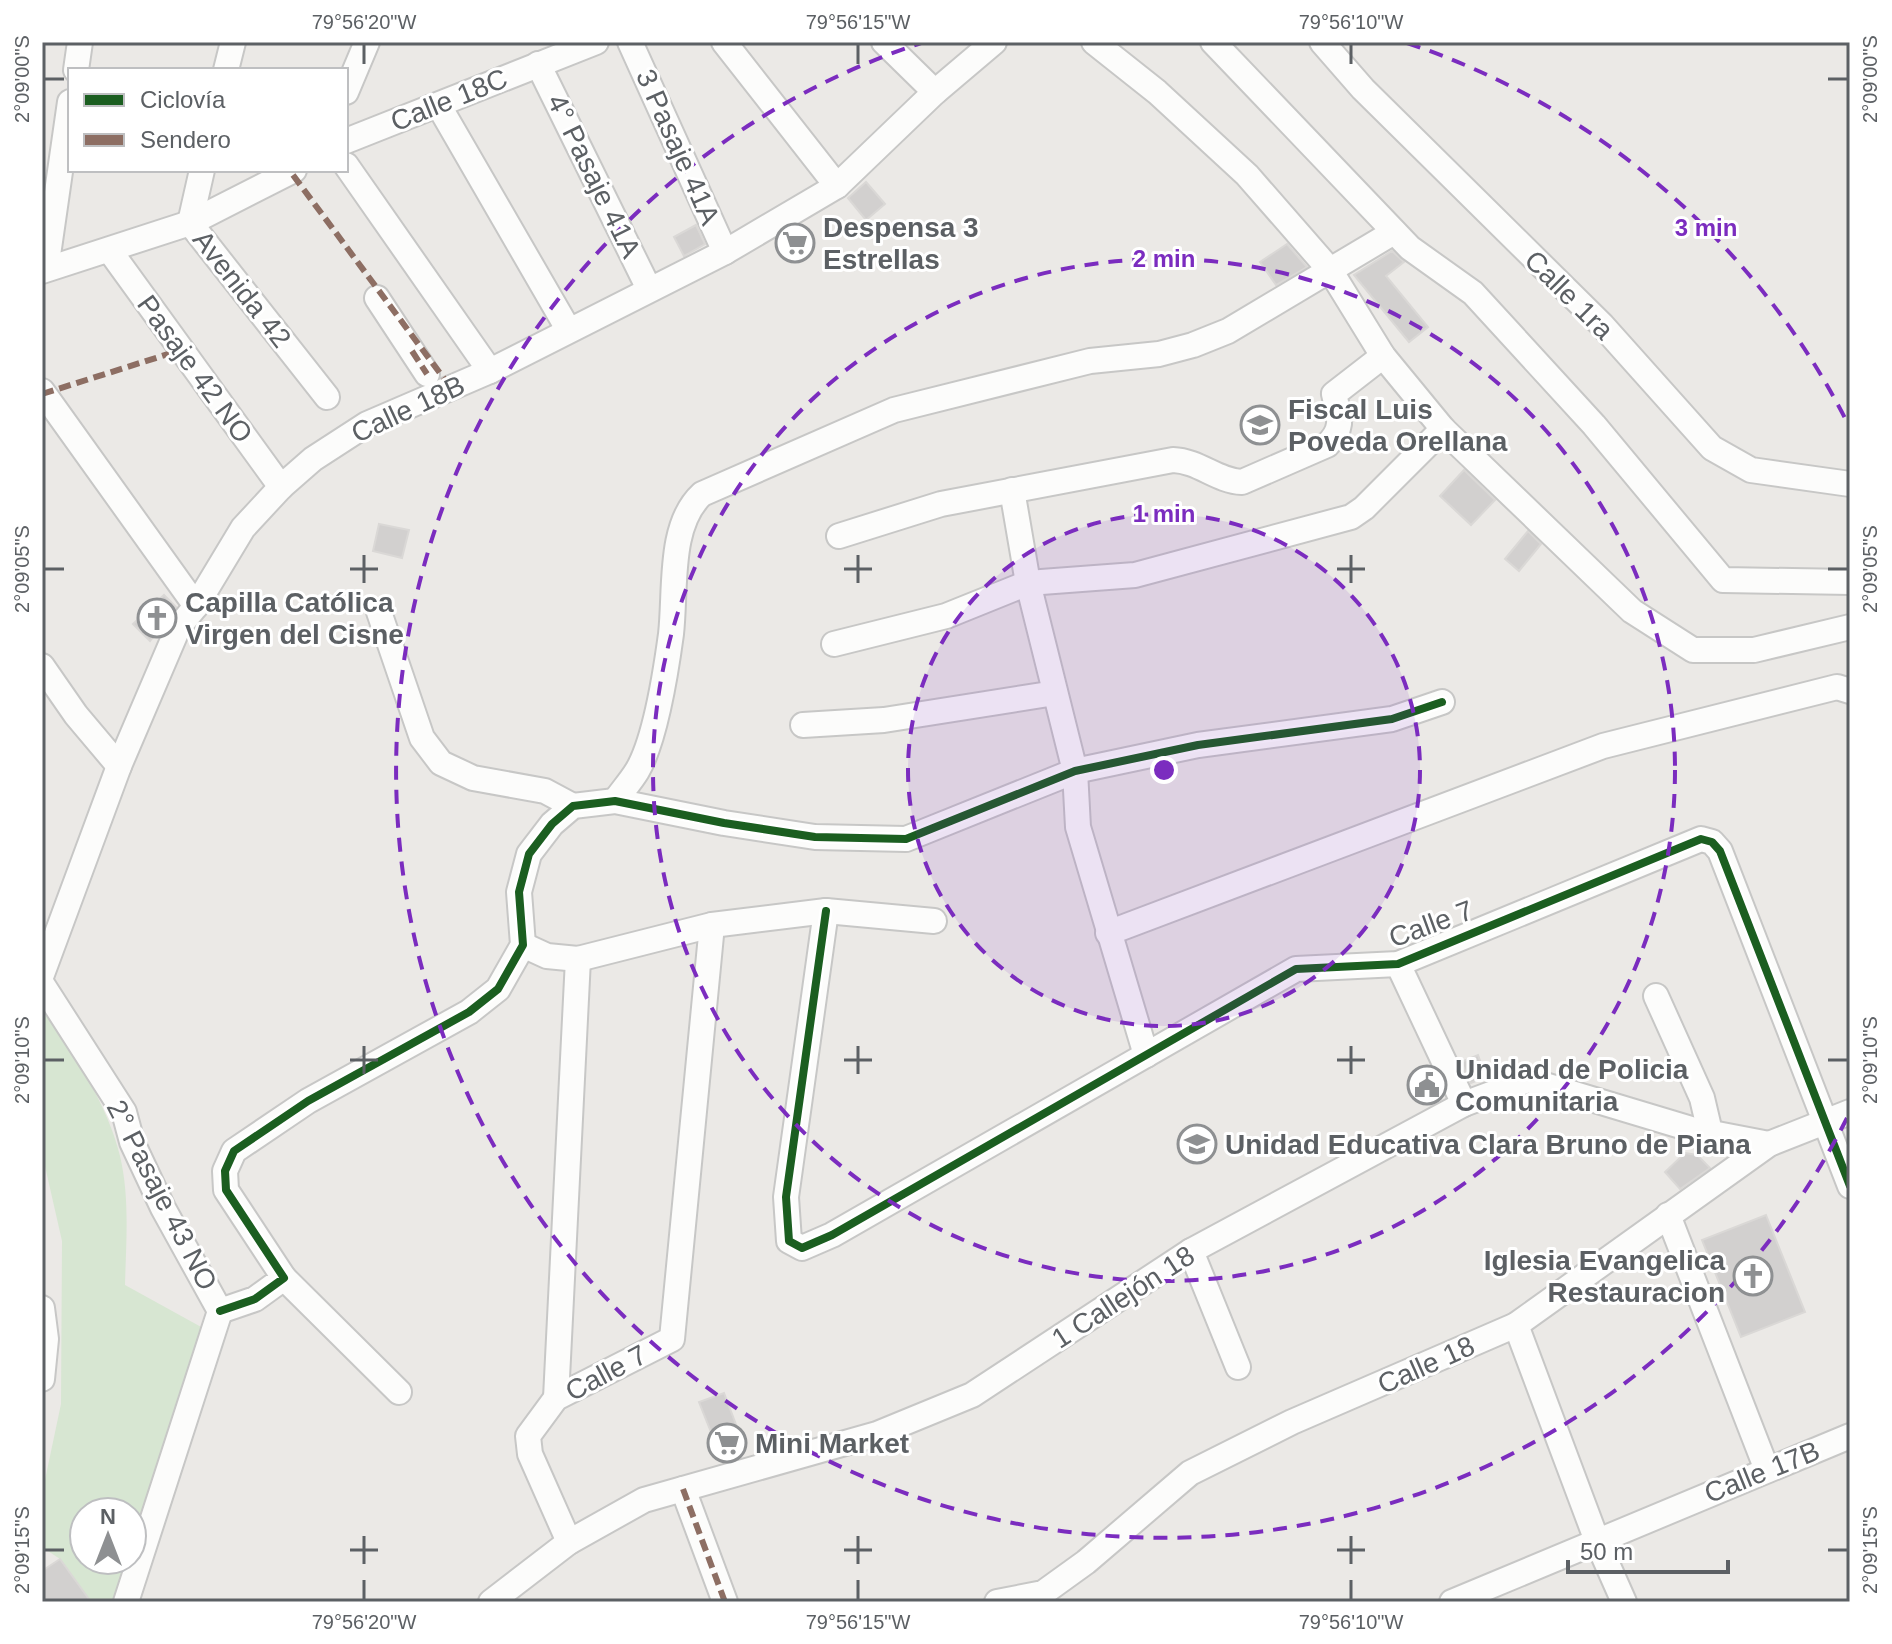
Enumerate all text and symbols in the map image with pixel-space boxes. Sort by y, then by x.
text: 79°56'20"W [312,11,416,33]
text: 79°56'15"W [806,11,910,33]
text: 79°56'10"W [1299,11,1403,33]
text: 2°09'00"S [11,35,33,123]
text: 2°09'00"S [1859,35,1881,123]
street label: Calle 18C [386,63,512,137]
street label: 3 Pasaje 41A [630,65,726,230]
legend [68,68,348,172]
text: Ciclovía [140,86,226,113]
street label: 4° Pasaje 41A [541,89,647,263]
text: Sendero [140,126,231,153]
place label: Despensa 3 Estrellas [823,212,979,275]
text: 3 min [1675,214,1737,241]
supermarket icon: Despensa 3 Estrellas [774,222,816,264]
street label: Avenida 42 [187,224,297,354]
street label: Calle 1ra [1518,244,1620,346]
text: 2 min [1133,245,1195,272]
street label: Pasaje 42 NO [131,289,259,449]
street label: Calle 18B [346,369,470,449]
place label: Fiscal Luis Poveda Orellana [1288,394,1508,457]
school or university icon: Fiscal Luis Poveda Orellana [1239,404,1281,446]
text: 1 min [1133,500,1195,527]
text: 2°09'05"S [11,525,33,613]
text: 2°09'05"S [1859,525,1881,613]
place label: Capilla Católica Virgen del Cisne [185,587,404,650]
church icon: Capilla Católica Virgen del Cisne [136,597,178,639]
centre of rings [1150,756,1178,784]
street label: Calle 7 [1385,895,1477,953]
text: 2°09'10"S [11,1016,33,1104]
text: 2°09'10"S [1859,1016,1881,1104]
place label: Unidad de Policia Comunitaria [1455,1054,1689,1117]
public building icon: Unidad de Policia Comunitaria [1406,1064,1448,1106]
street label: 2° Pasaje 43 NO [101,1095,223,1295]
school or university icon: Unidad Educativa Clara Bruno de Piana [1176,1123,1218,1165]
place label: Unidad Educativa Clara Bruno de Piana [1225,1129,1751,1160]
street label: 1 Callejón 18 [1046,1239,1200,1355]
place label: Iglesia Evangelica Restauracion [1484,1245,1725,1308]
church icon: Iglesia Evangelica Restauracion [1732,1255,1774,1297]
street label: Calle 18 [1373,1330,1479,1400]
street label: Calle 7 [560,1339,652,1407]
supermarket icon: Mini Market [706,1422,748,1464]
place label: Mini Market [755,1428,909,1459]
street label: Calle 17B [1700,1435,1824,1509]
north arrow [68,1496,148,1576]
text: N [100,1504,116,1529]
text: 2°09'15"S [11,1506,33,1594]
text: 2°09'15"S [1859,1506,1881,1594]
scale bar [1568,1524,1728,1574]
text: 50 m [1580,1538,1633,1565]
text: 79°56'20"W [312,1611,416,1633]
text: 79°56'15"W [806,1611,910,1633]
text: 79°56'10"W [1299,1611,1403,1633]

